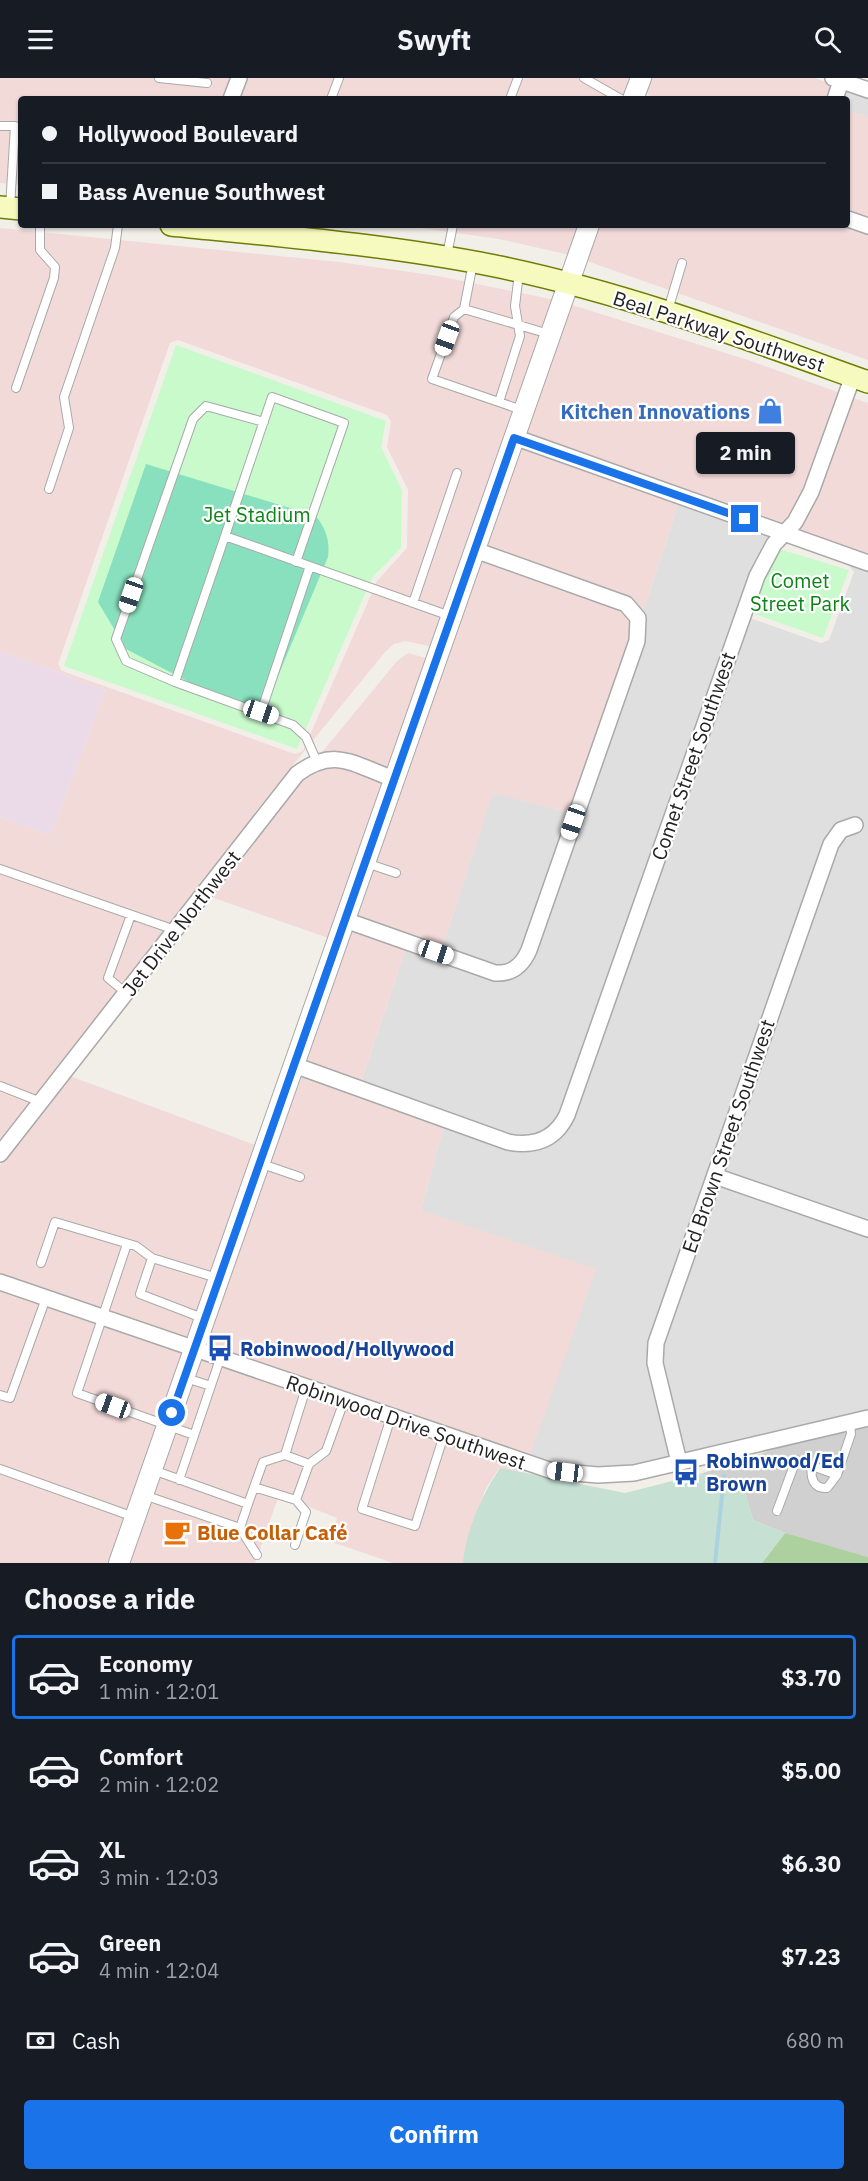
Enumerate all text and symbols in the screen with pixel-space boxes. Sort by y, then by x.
text: Swyft [397,22,471,57]
icon: menu [24,23,57,56]
icon: search [811,23,844,56]
text: Hollywood Boulevard [78,119,298,148]
text: Bass Avenue Southwest [78,177,325,206]
street label: Beal Parkway Southwest [610,284,828,378]
car [432,318,462,358]
shop icon: Kitchen Innovations [755,396,785,426]
place label: Kitchen Innovations [561,398,750,425]
callout: 2 min [696,432,795,474]
text: 2 min [719,439,772,466]
park label: Jet Stadium [203,501,311,528]
route end [731,505,758,532]
park label: Comet Street Park [750,567,850,617]
car [117,575,145,615]
street label: Comet Street Southwest [645,648,741,864]
car [241,698,281,726]
car [559,802,587,842]
street label: Jet Drive Northwest [116,845,246,1001]
car [416,938,456,966]
street label: Ed Brown Street Southwest [675,1016,781,1256]
bus stop icon: Robinwood/Hollywood [205,1333,235,1363]
place label: Robinwood/Hollywood [240,1335,454,1362]
street label: Robinwood Drive Southwest [282,1368,530,1476]
car [93,1391,133,1421]
route start [158,1399,185,1426]
place label: Robinwood/Ed Brown [706,1447,845,1497]
bus stop icon: Robinwood/Ed Brown [671,1457,701,1487]
car [546,1461,584,1483]
cafe icon: Blue Collar Café [162,1517,192,1547]
place label: Blue Collar Café [197,1519,348,1546]
text: Choose a ride [24,1581,195,1616]
text: Economy [99,1649,193,1678]
icon: car [27,1650,81,1704]
text: $3.70 [781,1663,841,1692]
text: 1 min · 12:01 [99,1678,219,1705]
text: Comfort [99,1742,183,1771]
icon: car [27,1743,81,1797]
text: $5.00 [781,1756,841,1785]
text: 2 min · 12:02 [99,1771,219,1798]
text: XL [99,1835,125,1864]
icon: car [27,1836,81,1890]
text: $6.30 [781,1849,841,1878]
text: 3 min · 12:03 [99,1864,219,1891]
text: Green [99,1928,161,1957]
icon: car [27,1929,81,1983]
text: $7.23 [781,1942,841,1971]
text: 4 min · 12:04 [99,1957,219,1984]
icon: cash [24,2024,57,2057]
text: Cash [72,2026,121,2055]
text: 680 m [786,2027,844,2054]
button: Confirm [24,2100,844,2169]

